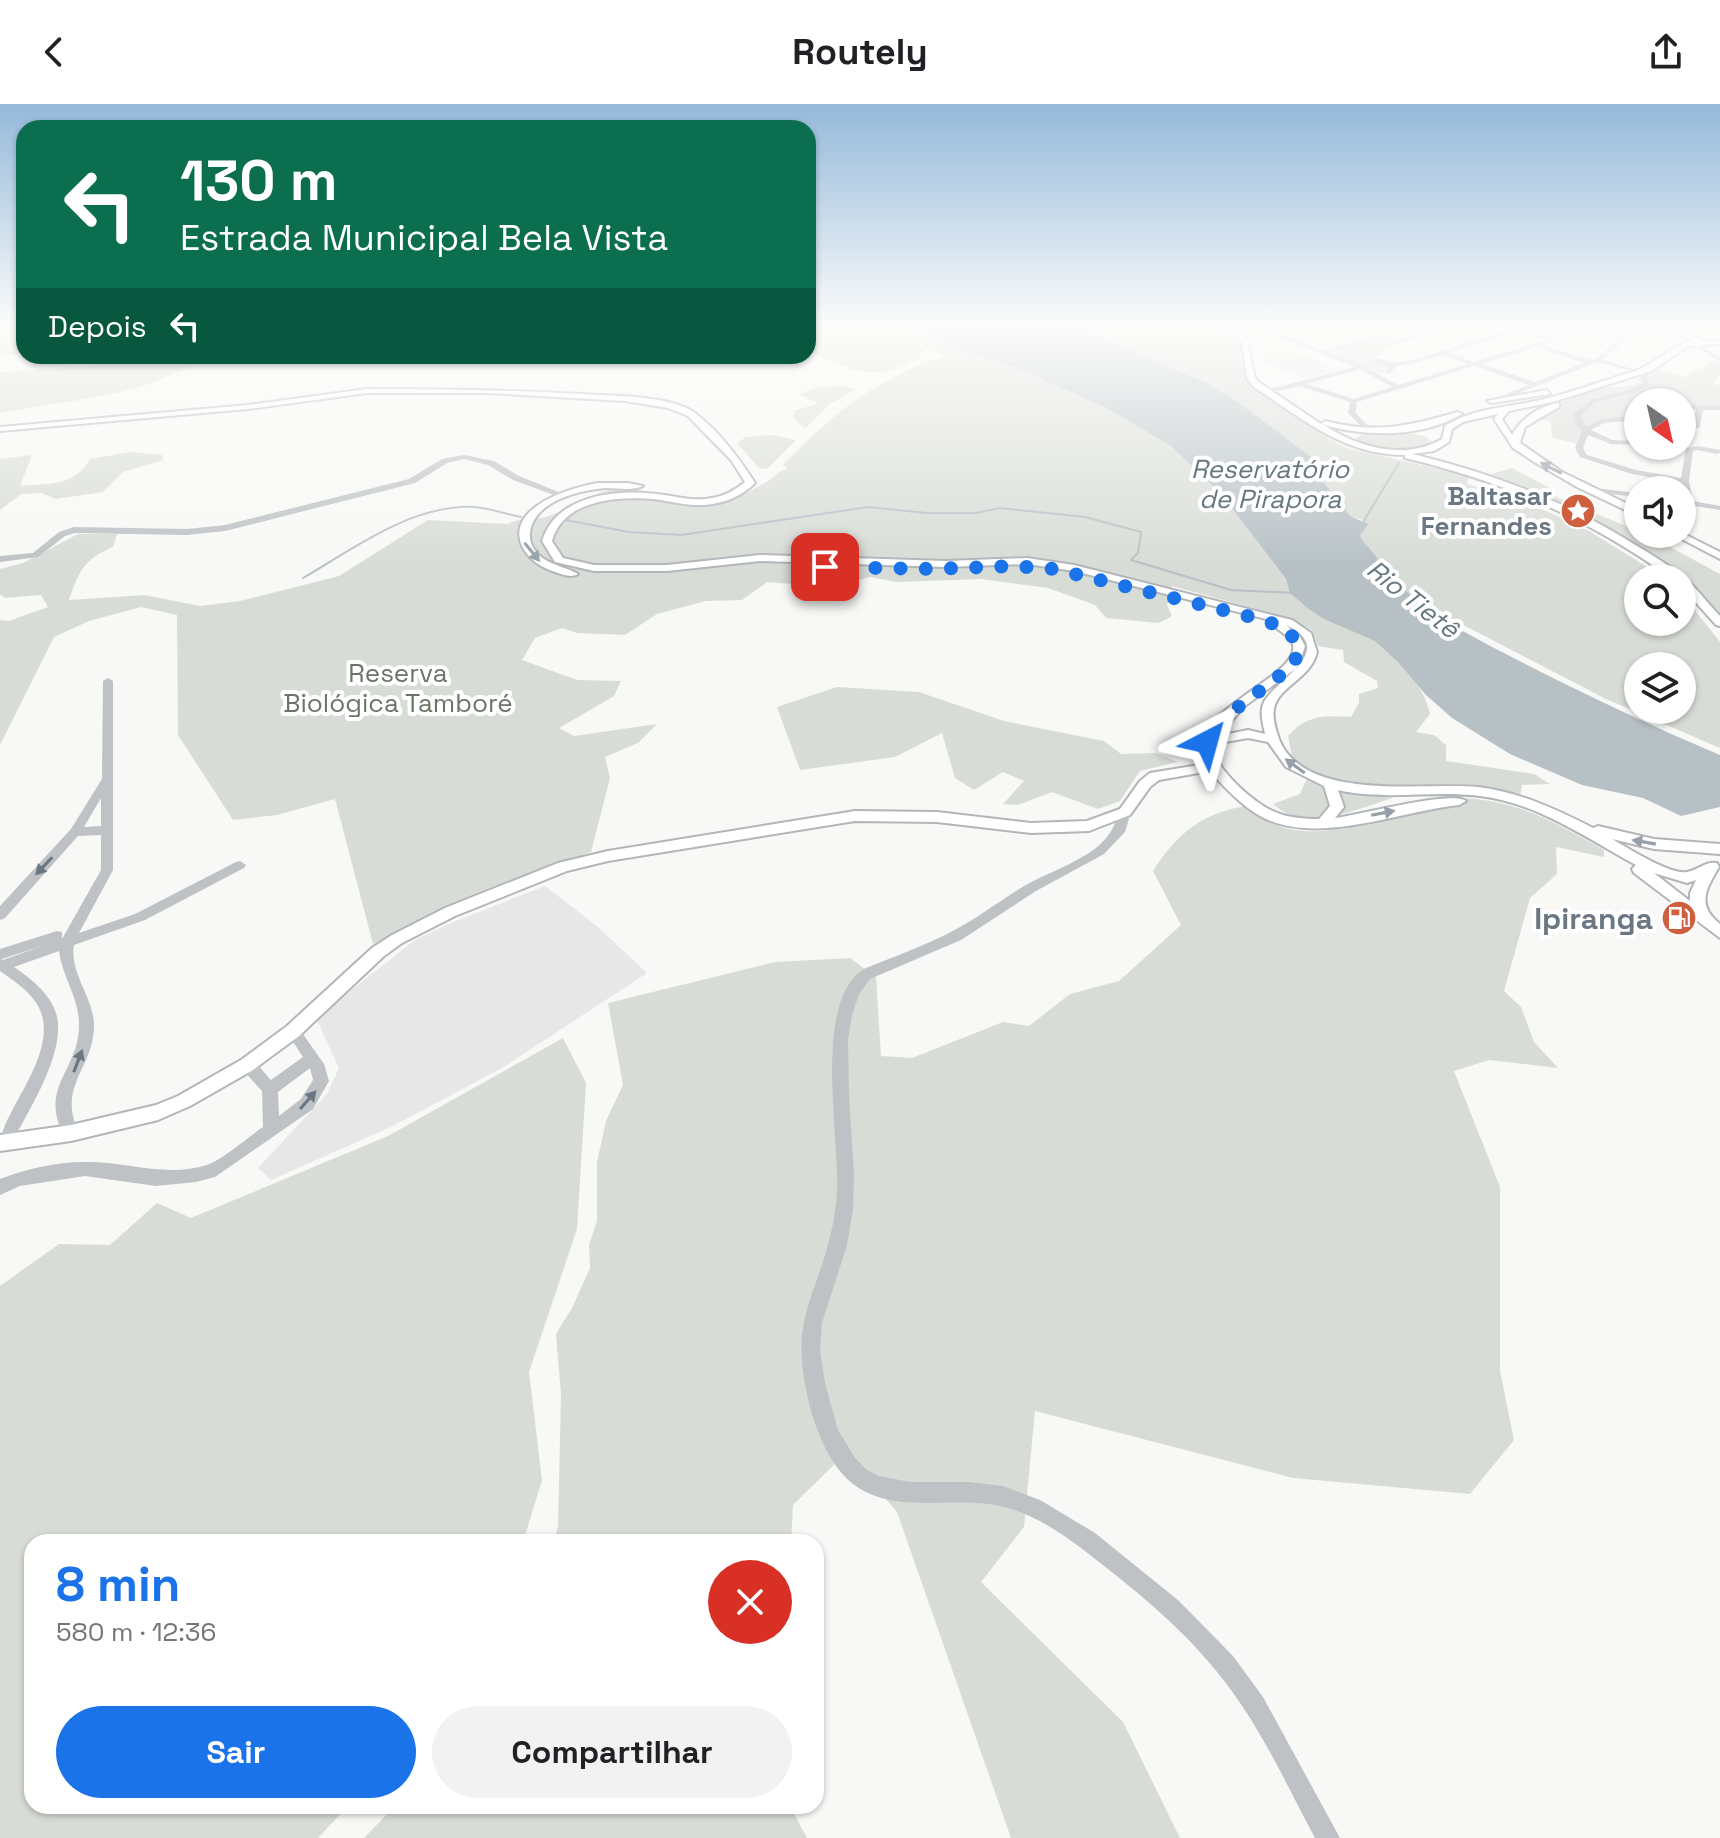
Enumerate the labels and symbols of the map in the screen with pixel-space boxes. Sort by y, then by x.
north arrow [1624,388,1696,460]
water label: Reservatório de Pirapora [1191,452,1350,516]
one-way arrow [1540,461,1563,474]
place label: Baltasar Fernandes [1421,479,1552,543]
place icon: Baltasar Fernandes [1559,492,1597,530]
pin [791,533,859,601]
one-way arrow [524,542,541,563]
water label: Rio Tietê [1360,552,1467,647]
park label: Reserva Biológica Tamboré [283,656,513,720]
position arrow [1165,700,1249,784]
one-way arrow [1284,758,1306,774]
one-way arrow [1371,806,1396,819]
one-way arrow [1631,835,1656,847]
one-way arrow [35,856,53,875]
place label: Ipiranga [1534,899,1653,938]
fuel station icon: Ipiranga [1660,899,1698,937]
one-way arrow [72,1049,85,1073]
one-way arrow [299,1090,316,1110]

